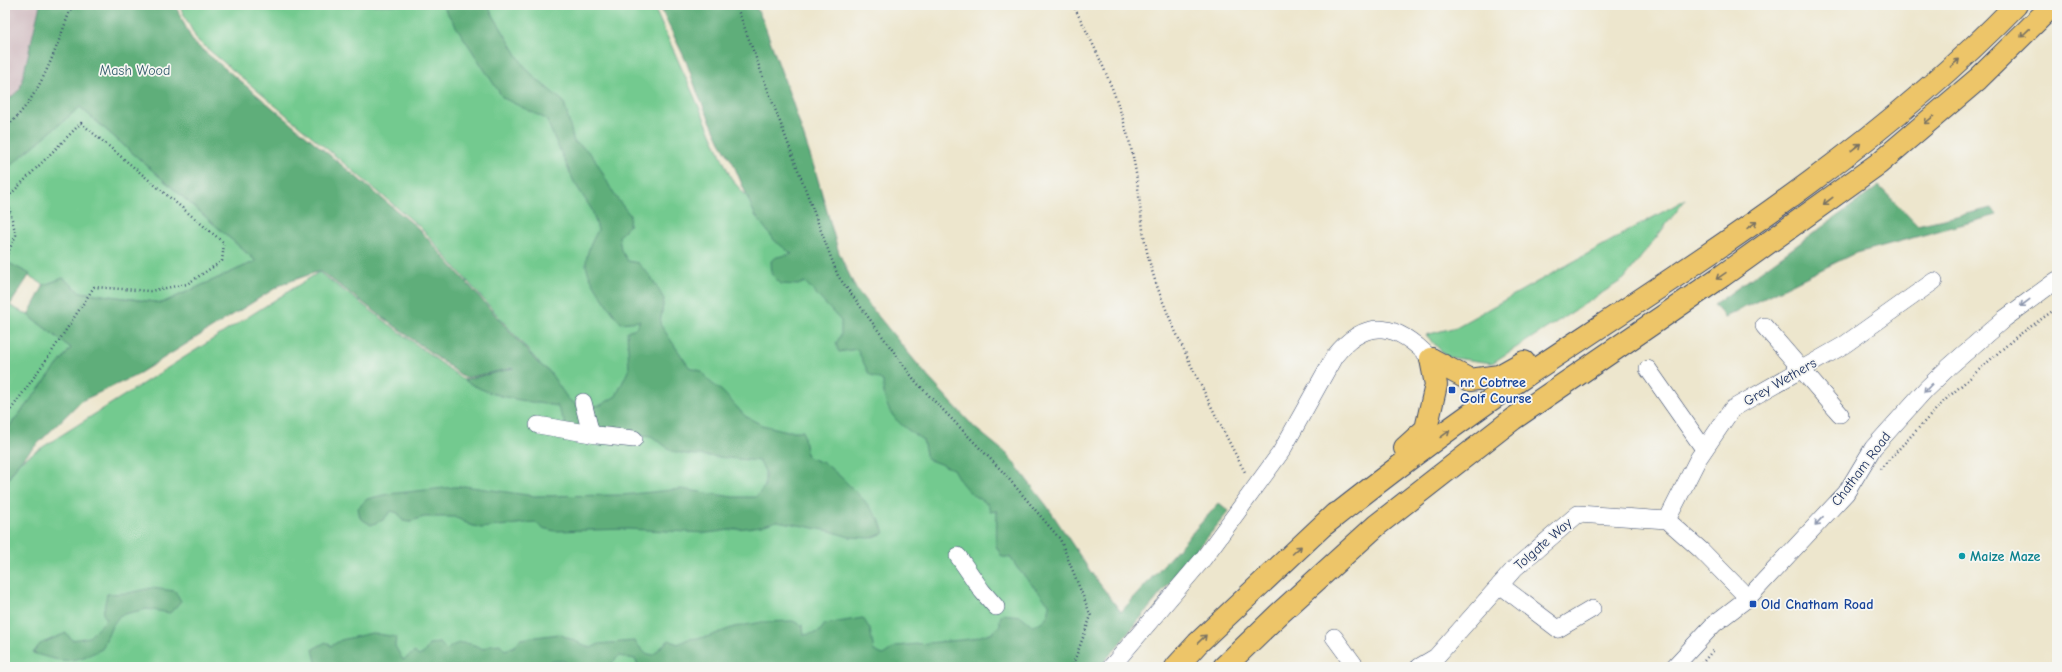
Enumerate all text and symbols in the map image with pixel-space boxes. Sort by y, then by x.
one-way arrow [2021,28,2031,37]
one-way arrow [1949,58,1960,67]
park label: Mash Wood [100,62,170,79]
one-way arrow [1924,116,1935,125]
one-way arrow [1850,143,1861,151]
one-way arrow [1822,197,1833,206]
one-way arrow [1746,221,1757,229]
one-way arrow [1716,272,1727,280]
one-way arrow [2020,299,2031,307]
street label: Grey Wethers [1741,354,1820,410]
place label: nr. Cobtree Golf Course [1460,374,1531,407]
one-way arrow [1923,383,1932,393]
marker: nr. Cobtree Golf Course [1447,385,1457,395]
one-way arrow [1439,429,1450,438]
street label: Chatham Road [1828,429,1894,509]
street label: Tolgate Way [1511,514,1576,574]
one-way arrow [1815,516,1824,526]
one-way arrow [1292,545,1302,554]
place label: Maize Maze [1970,548,2041,565]
marker: Maize Maze [1957,551,1967,561]
place label: Old Chatham Road [1761,596,1874,613]
marker: Old Chatham Road [1748,599,1758,609]
one-way arrow [1197,634,1207,643]

